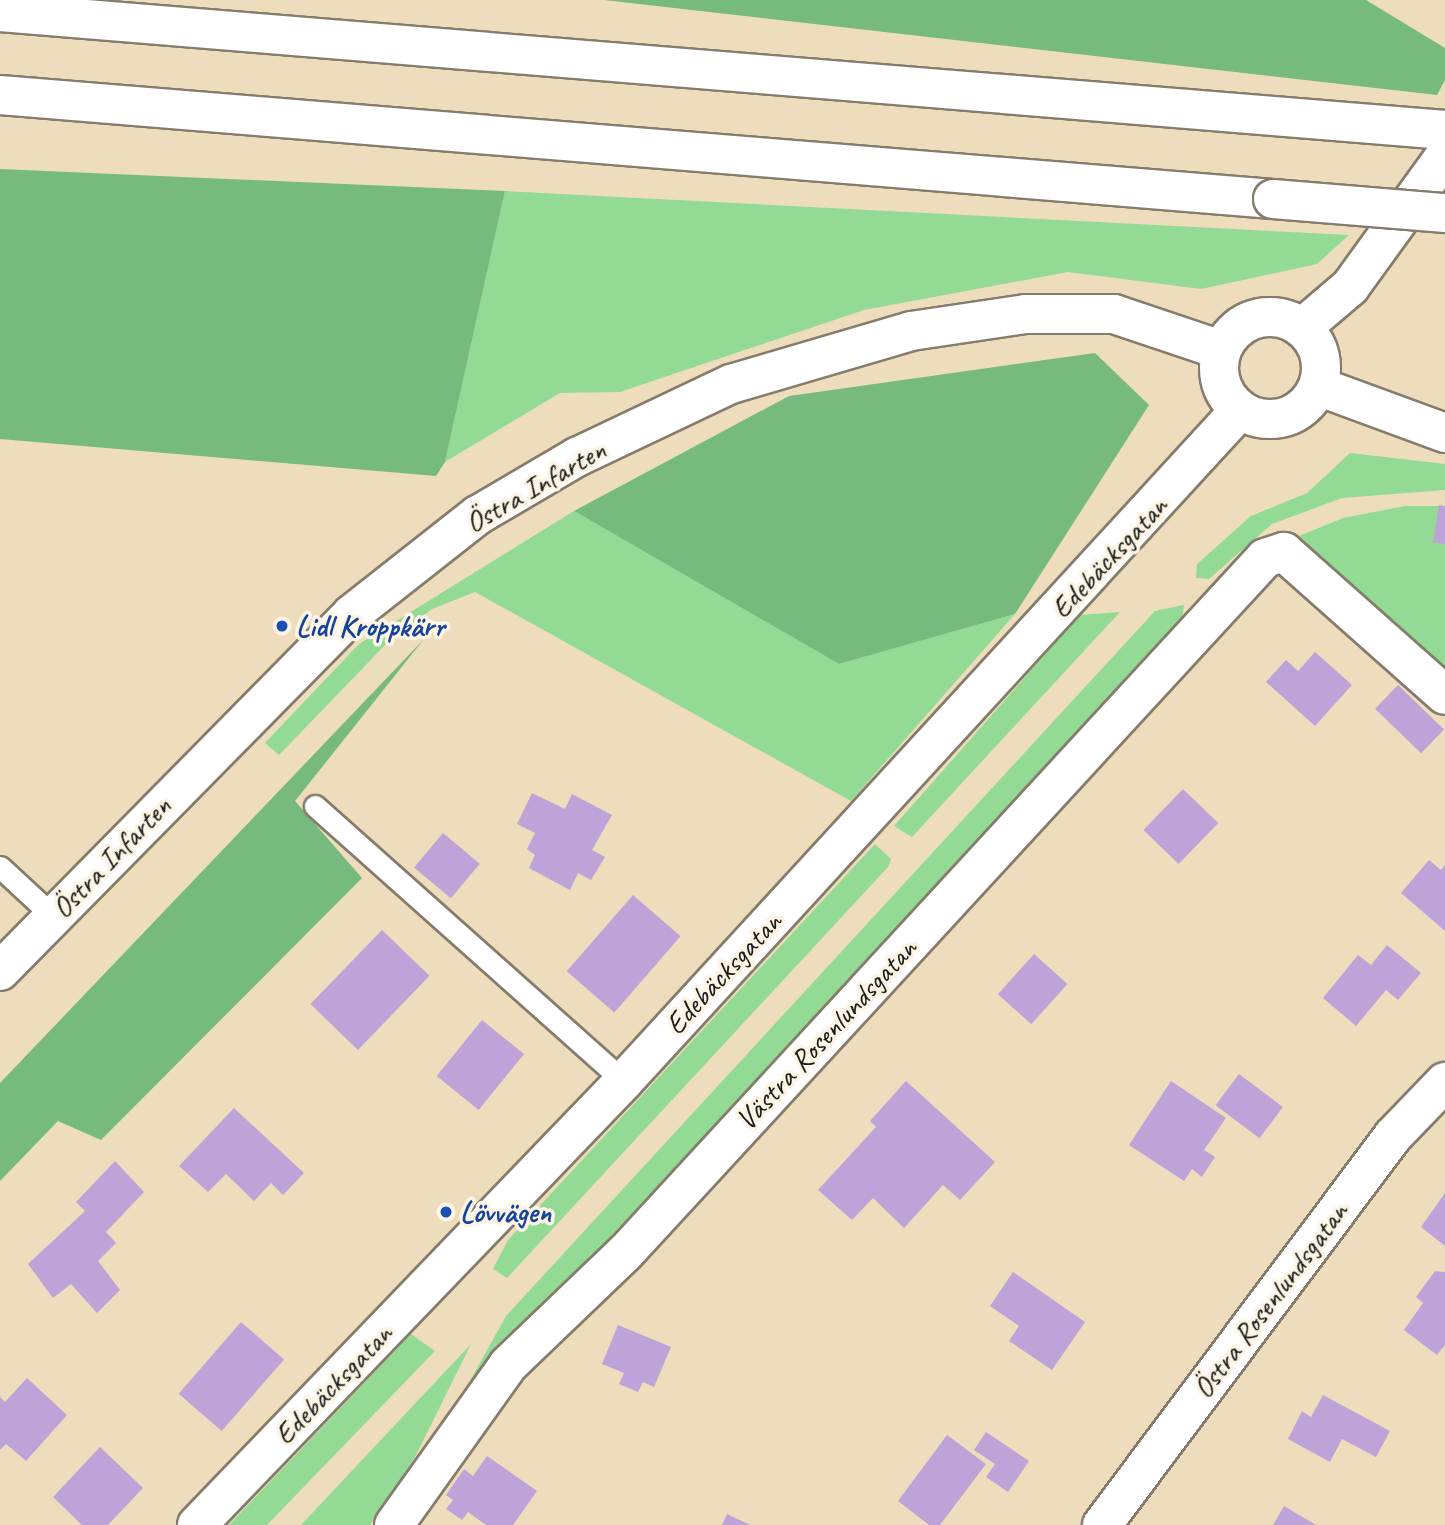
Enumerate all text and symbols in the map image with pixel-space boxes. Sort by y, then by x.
street label: Östra Infarten [458,431,612,541]
street label: Edebäcksgatan [1043,488,1175,626]
place label: Lidl Kroppkärr [296,608,445,644]
marker: Lidl Kroppkärr [274,618,290,634]
street label: Östra Infarten [43,788,179,926]
street label: Edebäcksgatan [657,904,789,1042]
street label: Västra Rosenlundsgatan [728,930,924,1138]
place label: Lövvägen [460,1194,551,1230]
street label: Östra Rosenlundsgatan [1184,1195,1356,1405]
marker: Lövvägen [438,1204,454,1220]
street label: Edebäcksgatan [266,1316,400,1452]

